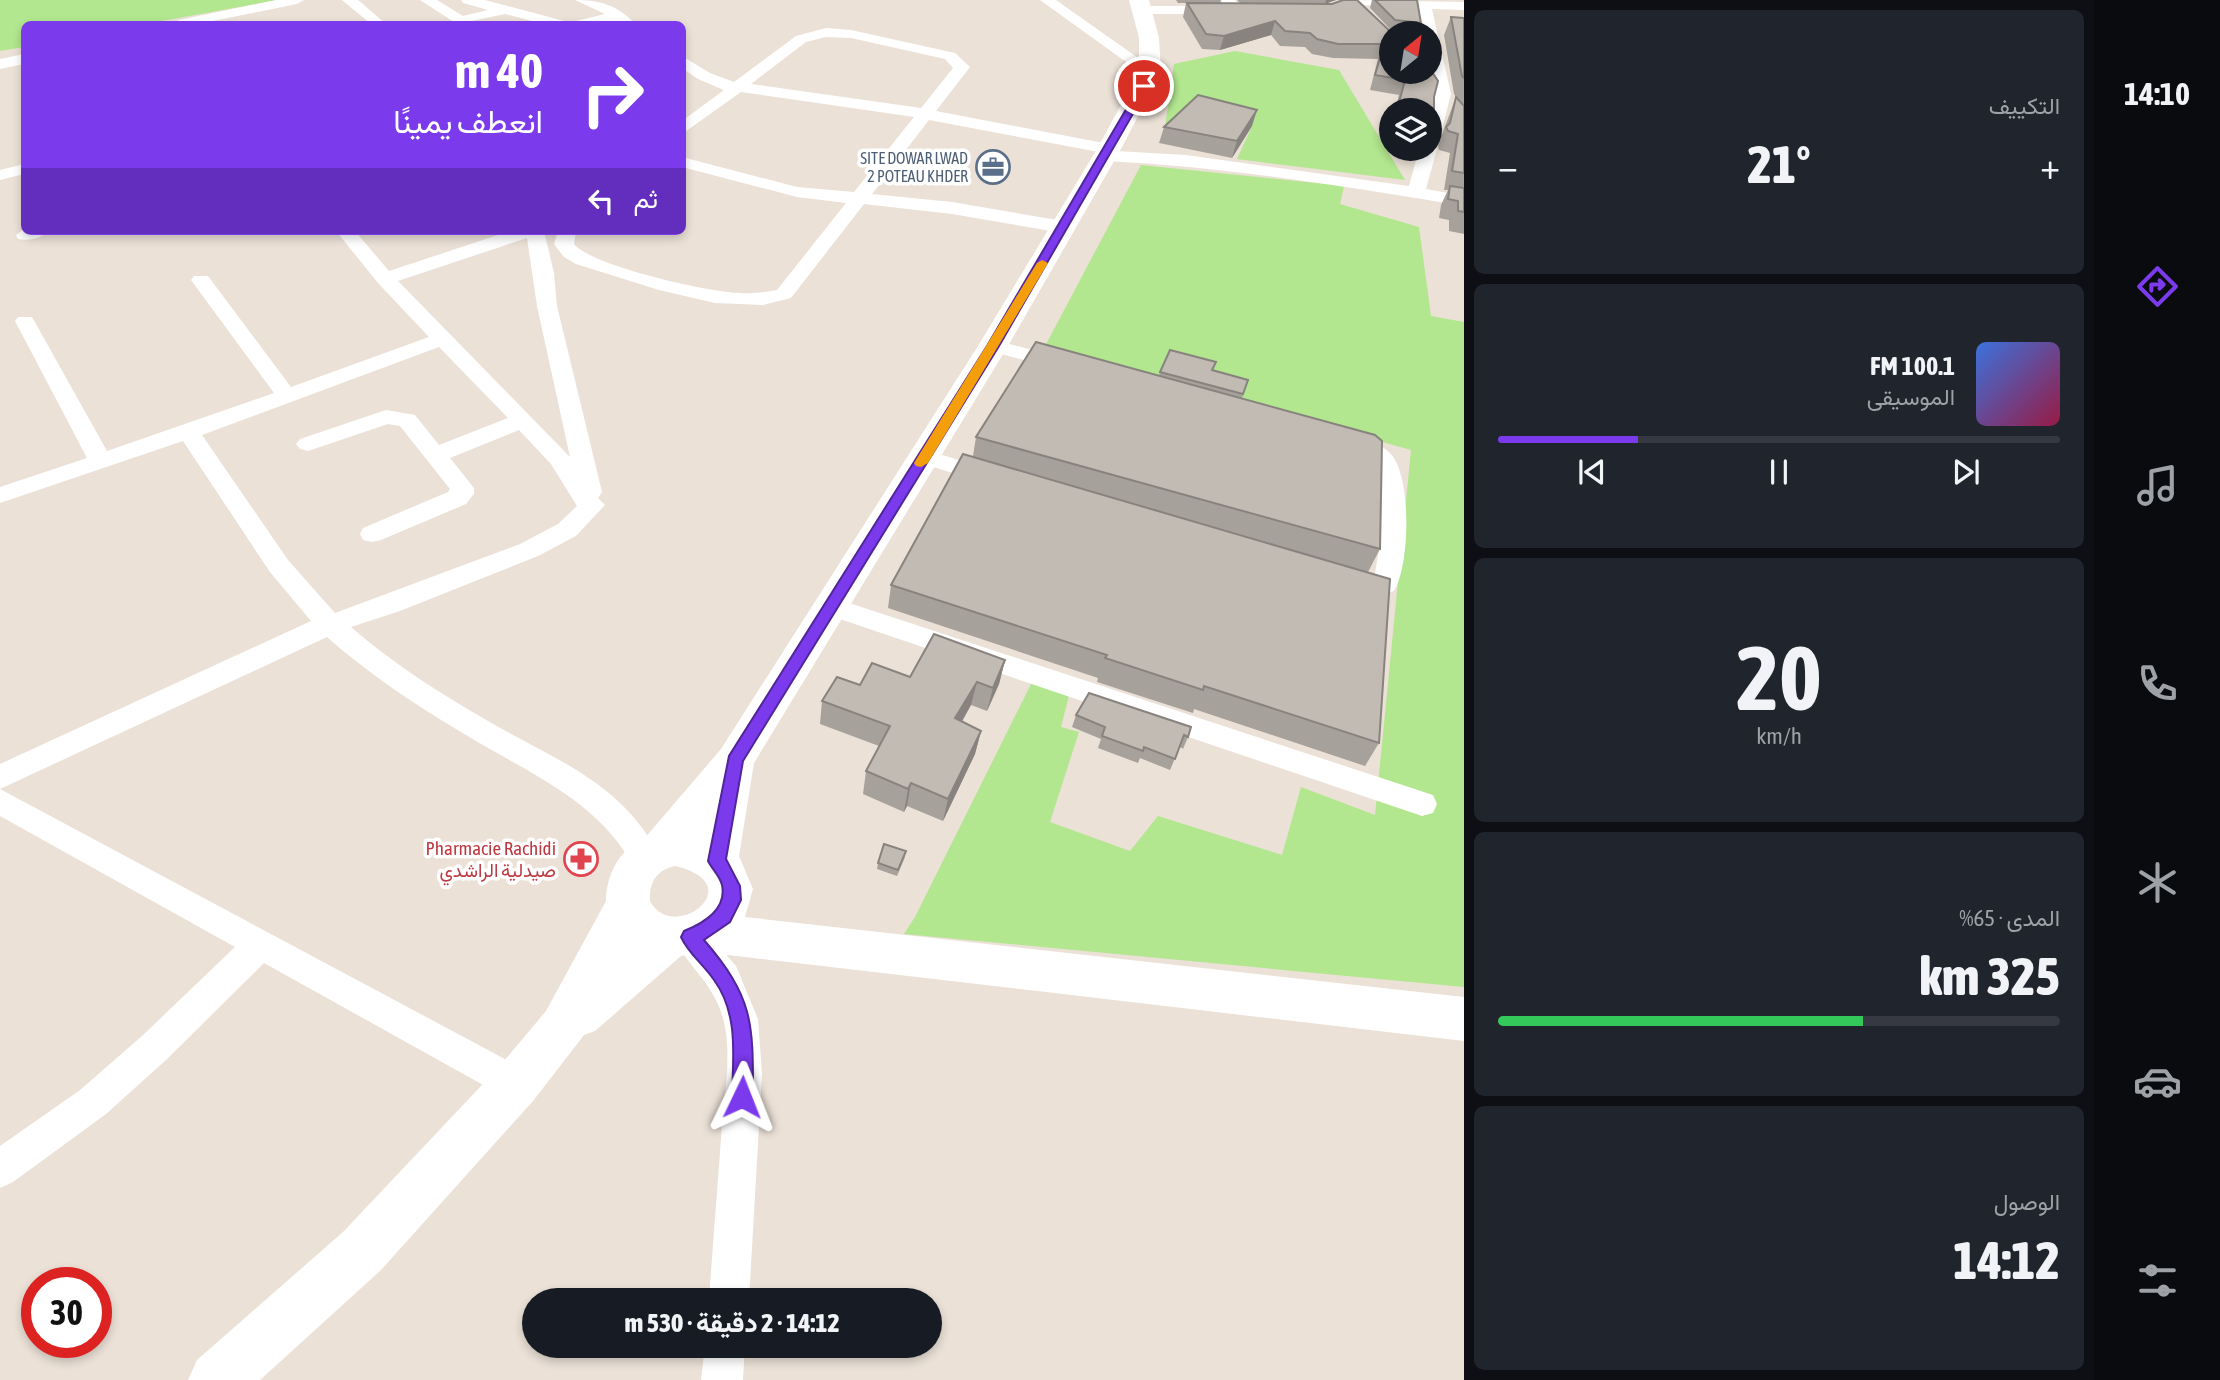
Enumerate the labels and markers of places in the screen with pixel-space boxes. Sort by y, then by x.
pin [1114,56,1174,116]
office icon: SITE DOWAR LWAD 2 POTEAU KHDER [974,148,1012,186]
place label: SITE DOWAR LWAD 2 POTEAU KHDER [860,149,968,185]
place label: Pharmacie Rachidi صيدلية الراشدي [426,837,556,886]
pharmacy icon: Pharmacie Rachidi صيدلية الراشدي [562,840,600,878]

